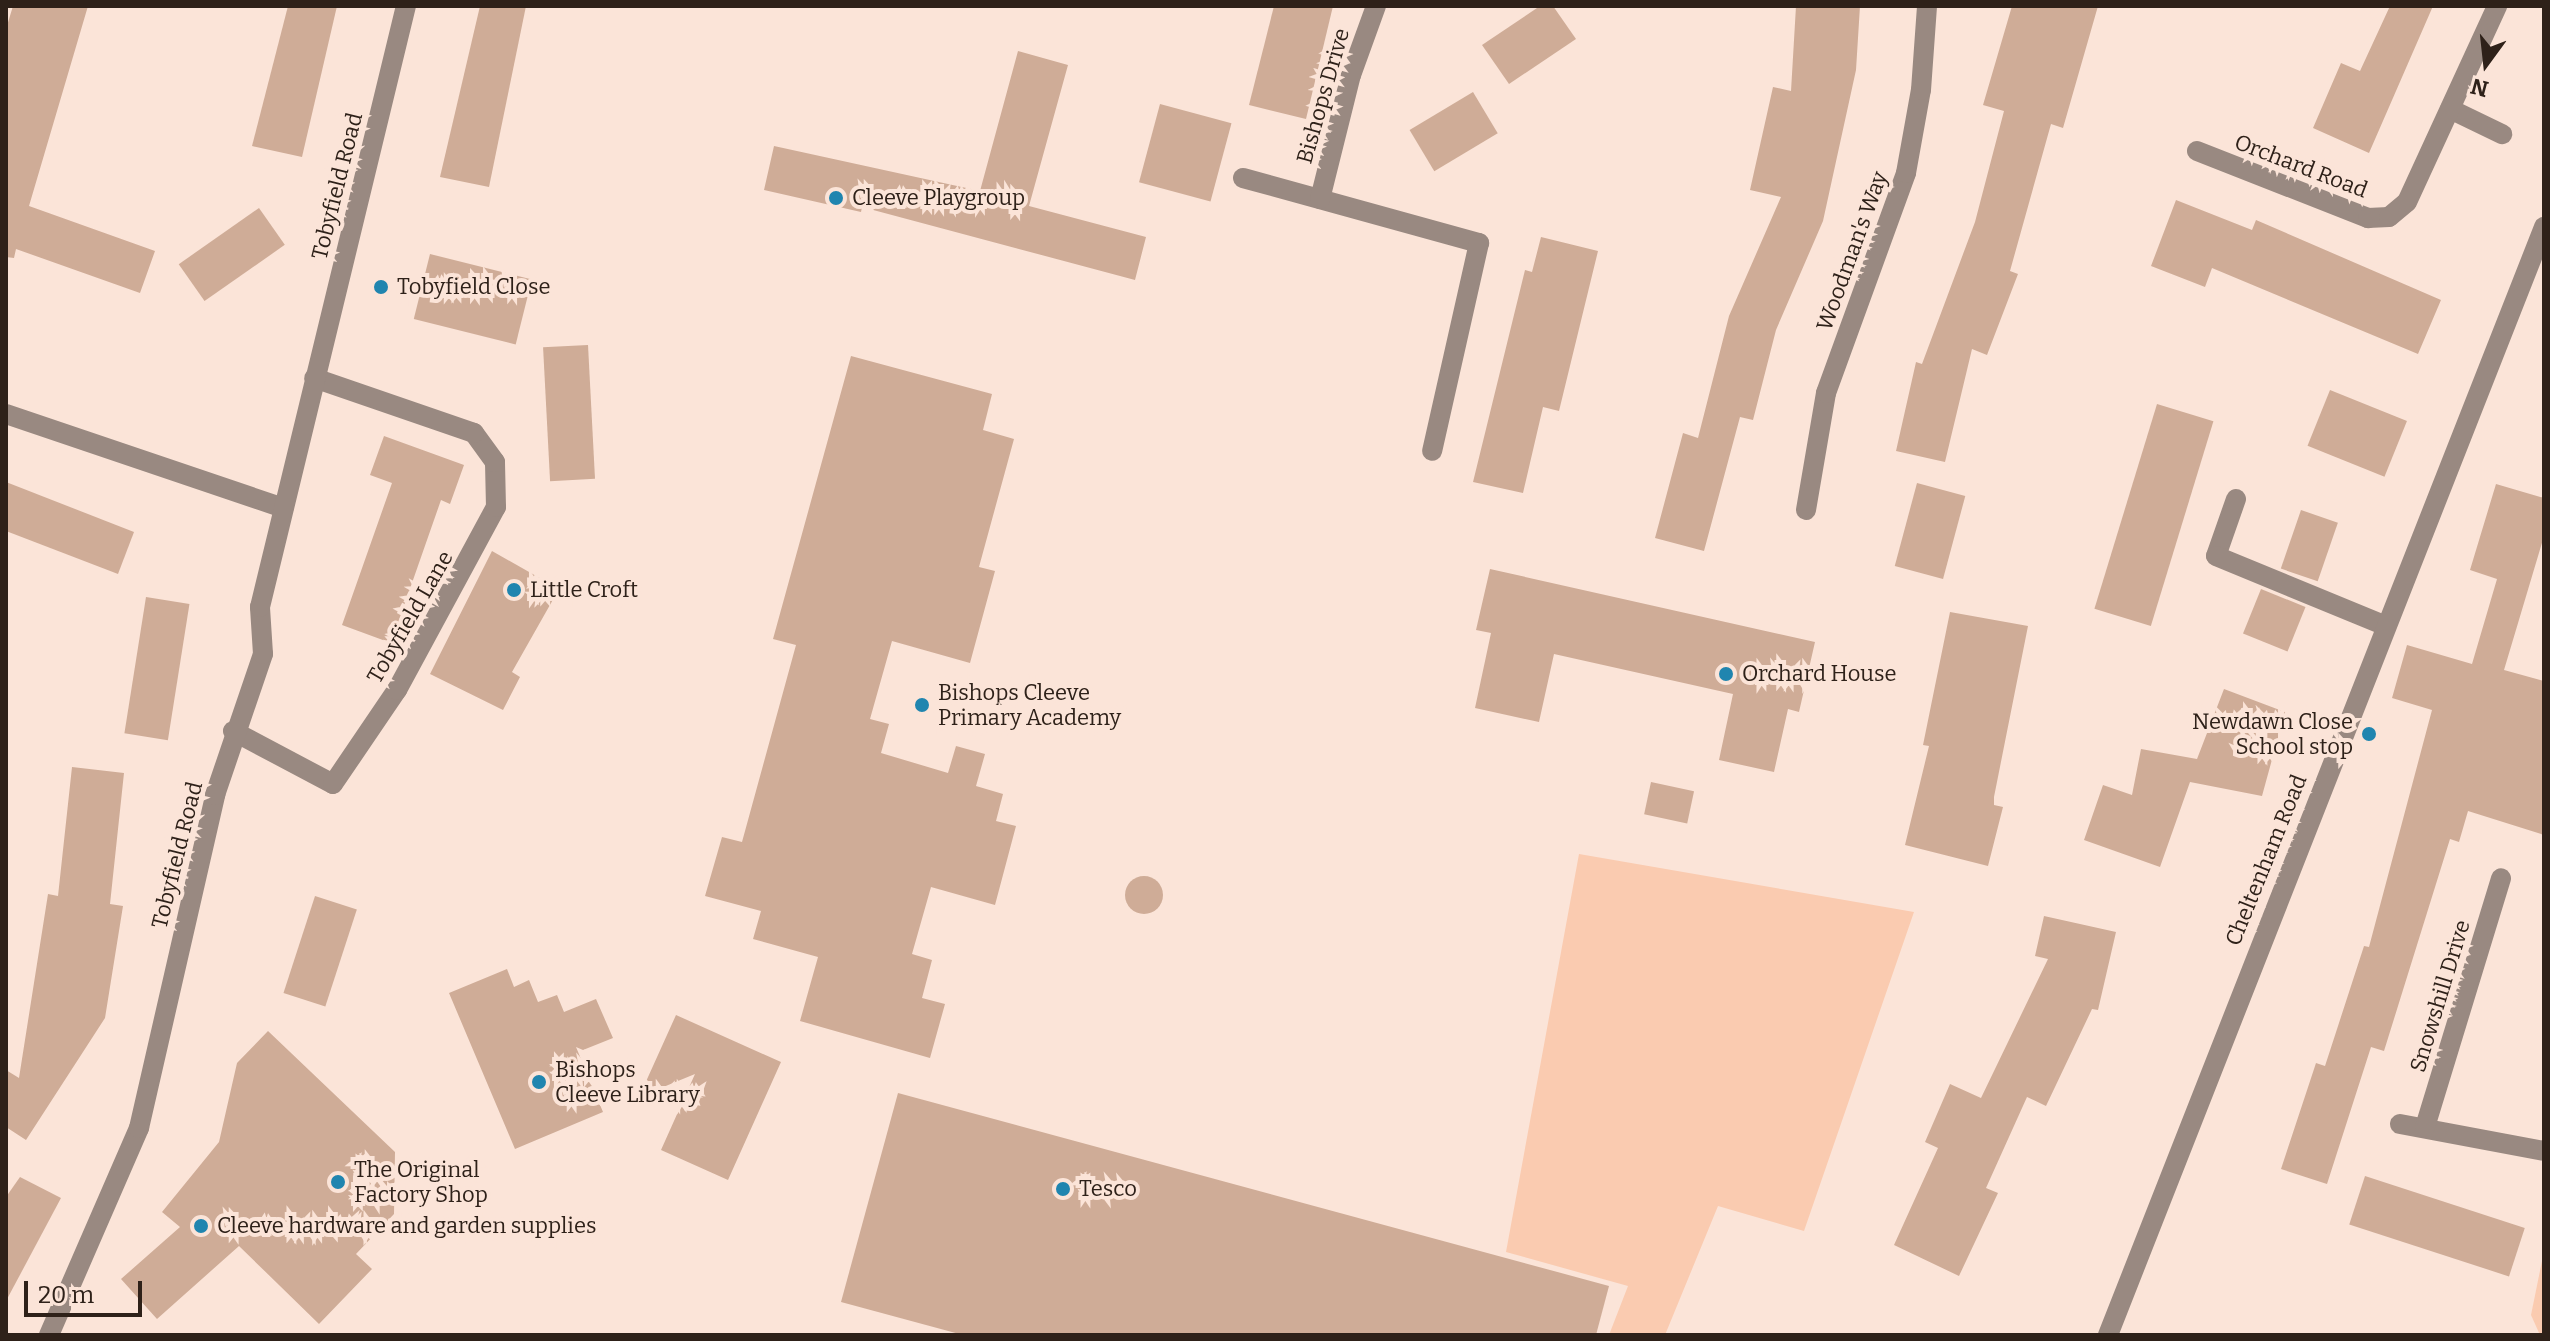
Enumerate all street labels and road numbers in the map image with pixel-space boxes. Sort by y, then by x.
street label: Bishops Drive [1291,25,1355,167]
street label: Tobyfield Road [306,110,368,262]
street label: Orchard Road [2231,129,2371,203]
street label: Woodman's Way [1811,168,1893,334]
street label: Tobyfield Lane [361,546,459,688]
street label: Cheltenham Road [2220,771,2312,949]
street label: Tobyfield Road [146,779,208,931]
street label: Snowshill Drive [2404,917,2476,1075]

